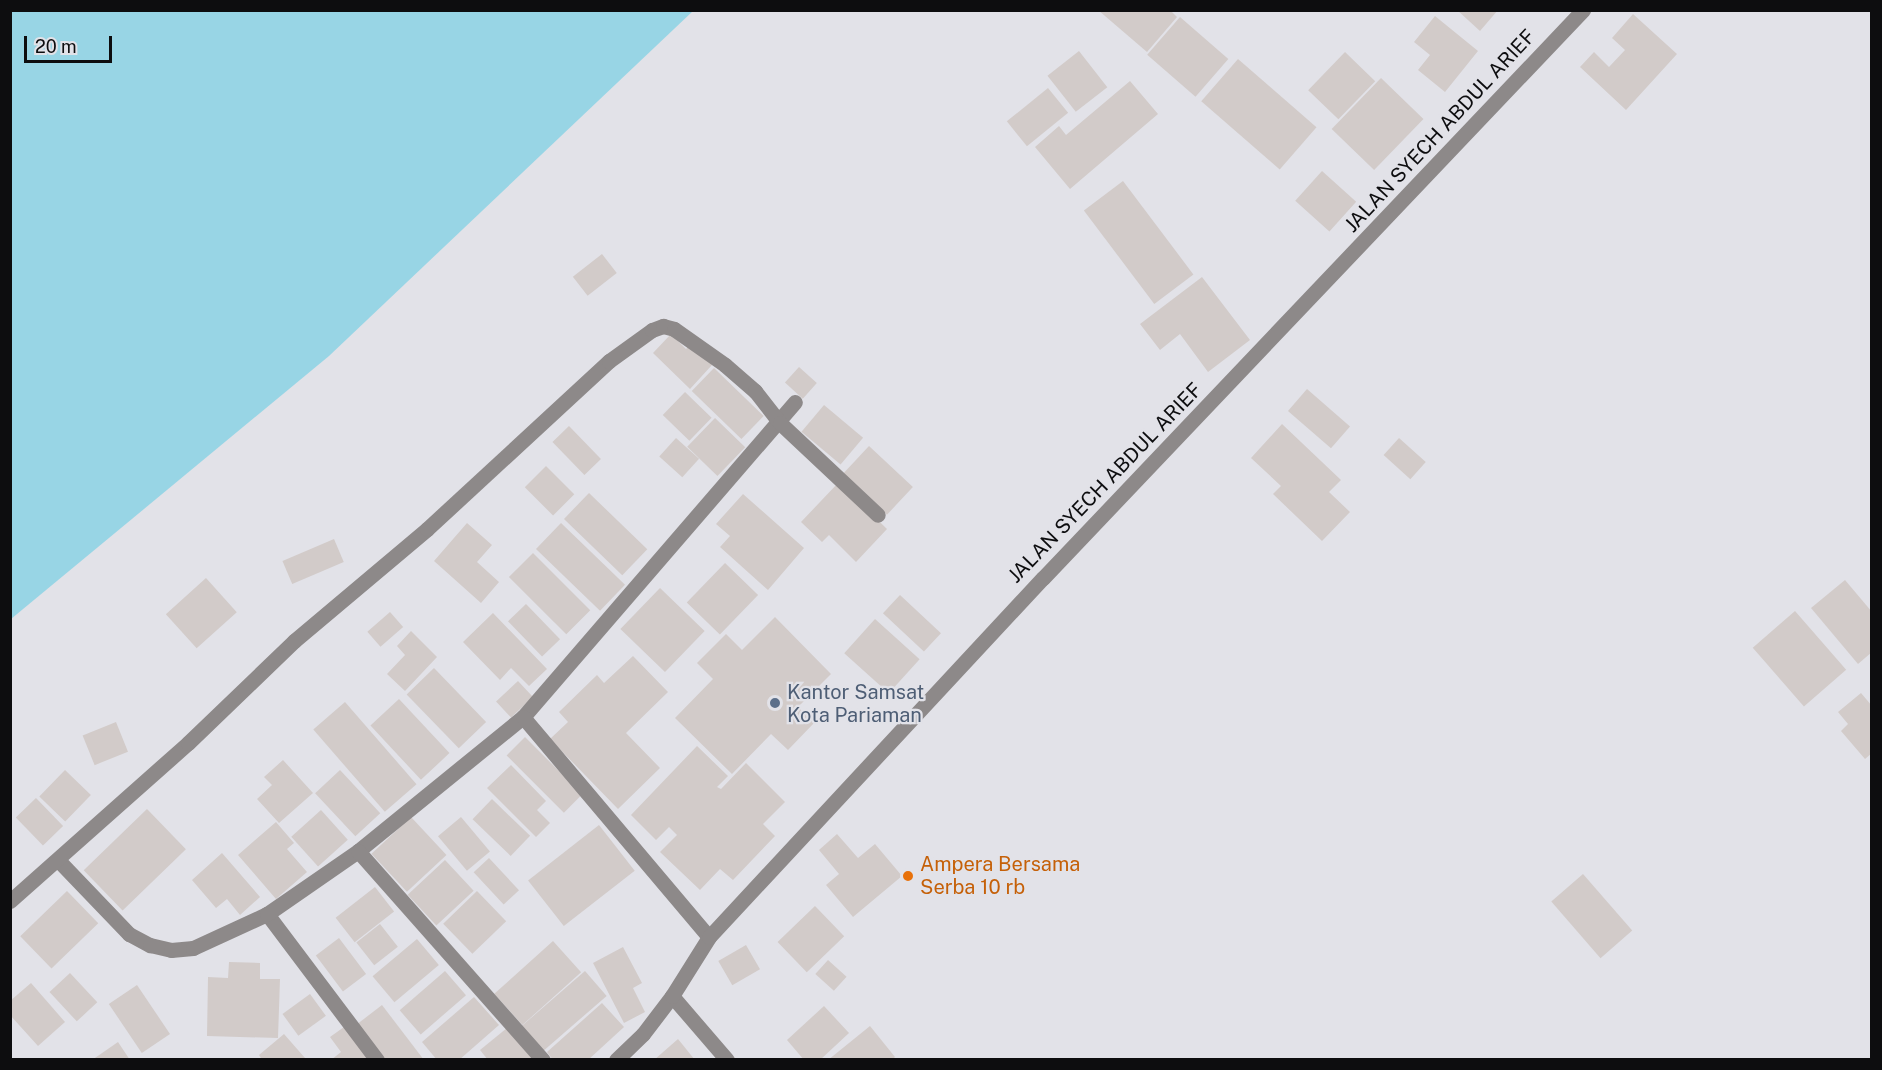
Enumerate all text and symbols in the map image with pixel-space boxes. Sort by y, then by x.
scale bar [27,24,116,62]
street label: JALAN SYECH ABDUL ARIEF [1340,25,1540,237]
text: 20 m [35,36,77,57]
street label: JALAN SYECH ABDUL ARIEF [1003,378,1207,588]
place label: Kantor Samsat Kota Pariaman [787,680,924,727]
marker: Kantor Samsat Kota Pariaman [768,696,782,710]
place label: Ampera Bersama Serba 10 rb [920,852,1080,899]
marker: Ampera Bersama Serba 10 rb [901,869,915,883]

